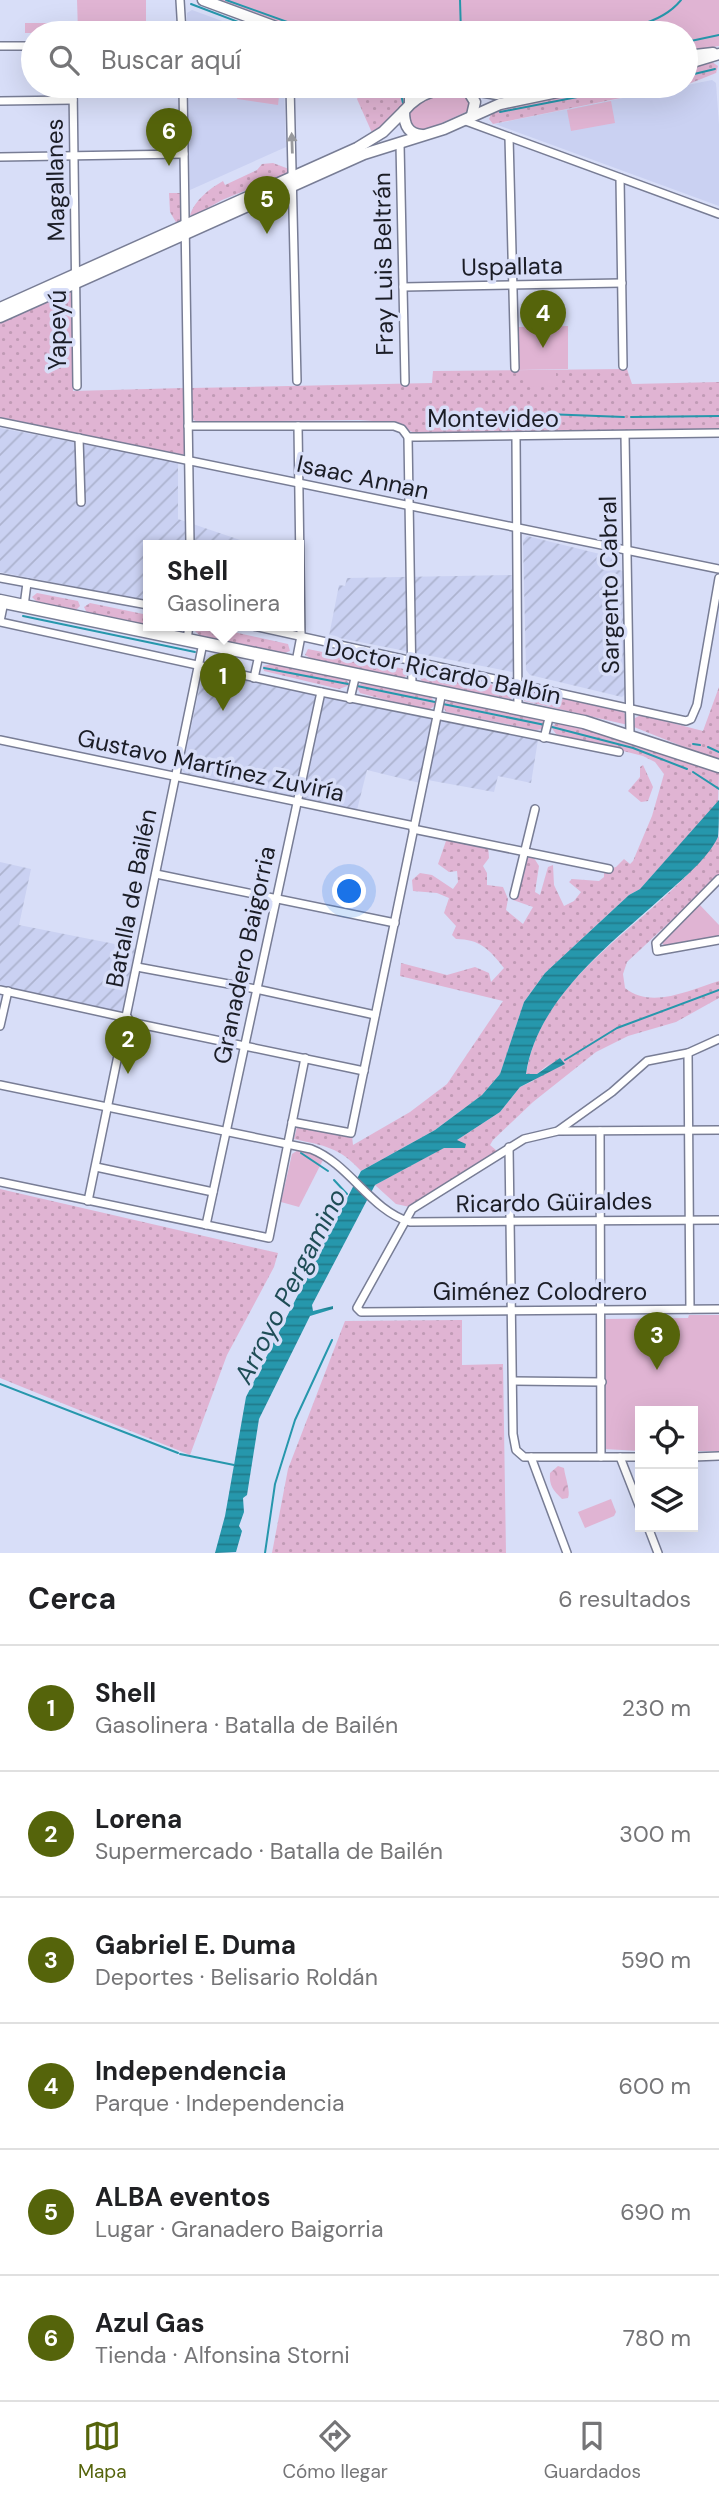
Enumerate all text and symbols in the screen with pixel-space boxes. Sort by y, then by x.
search box [21,21,698,98]
icon: search [45,41,83,79]
text: Buscar aquí [101,43,241,77]
pin: 6 [146,108,192,166]
street label: Magallanes [38,118,72,242]
one-way arrow [286,132,297,154]
street label: Fray Luis Beltrán [366,172,400,356]
pin: 5 [244,176,290,234]
street label: Uspallata [461,250,563,282]
street label: Yapeyú [42,290,73,370]
pin: 4 [520,290,566,348]
street label: Montevideo [427,403,559,434]
street label: Isaac Annan [294,448,432,506]
street label: Sargento Cabral [592,496,626,674]
popup [143,540,304,631]
text: Shell [167,554,228,588]
text: Gasolinera [167,588,280,618]
street label: Doctor Ricardo Balbín [322,631,564,711]
pin: 1 [200,653,246,711]
street label: Gustavo Martínez Zuviría [75,722,347,808]
street label: Batalla de Bailén [99,806,163,990]
street label: Granadero Baigorria [206,843,282,1067]
your location [332,874,366,908]
pin: 2 [105,1016,151,1074]
water label: Arroyo Pergamino [226,1183,354,1390]
street label: Ricardo Güiraldes [455,1185,653,1219]
street label: Giménez Colodrero [433,1276,647,1307]
pin: 3 [634,1312,680,1370]
map controls [635,1406,698,1532]
button: locate [635,1406,698,1469]
button: layers [635,1469,698,1532]
text: Cerca [28,1579,116,1618]
text: 6 resultados [558,1584,691,1614]
text: Shell [95,1676,156,1710]
text: 1 [47,1693,55,1723]
text: 230 m [622,1693,691,1723]
text: Gasolinera · Batalla de Bailén [95,1710,398,1740]
text: Lorena [95,1802,182,1836]
text: 2 [44,1819,58,1849]
text: 300 m [619,1819,691,1849]
text: Supermercado · Batalla de Bailén [95,1836,443,1866]
text: Gabriel E. Duma [95,1928,296,1962]
text: 3 [44,1945,58,1975]
text: 590 m [621,1945,691,1975]
text: Deportes · Belisario Roldán [95,1962,378,1992]
text: Independencia [95,2054,286,2088]
text: 4 [44,2071,58,2101]
text: 600 m [618,2071,691,2101]
text: Parque · Independencia [95,2088,344,2118]
text: ALBA eventos [95,2180,270,2214]
text: 5 [44,2197,58,2227]
text: 690 m [620,2197,691,2227]
text: Lugar · Granadero Baigorria [95,2214,383,2244]
text: Azul Gas [95,2306,205,2340]
text: 6 [44,2323,58,2353]
text: 780 m [623,2323,691,2353]
text: Tienda · Alfonsina Storni [95,2340,350,2370]
tab: Mapa [78,2417,127,2484]
tab: Cómo llegar [282,2417,388,2484]
tab: Guardados [544,2417,641,2484]

